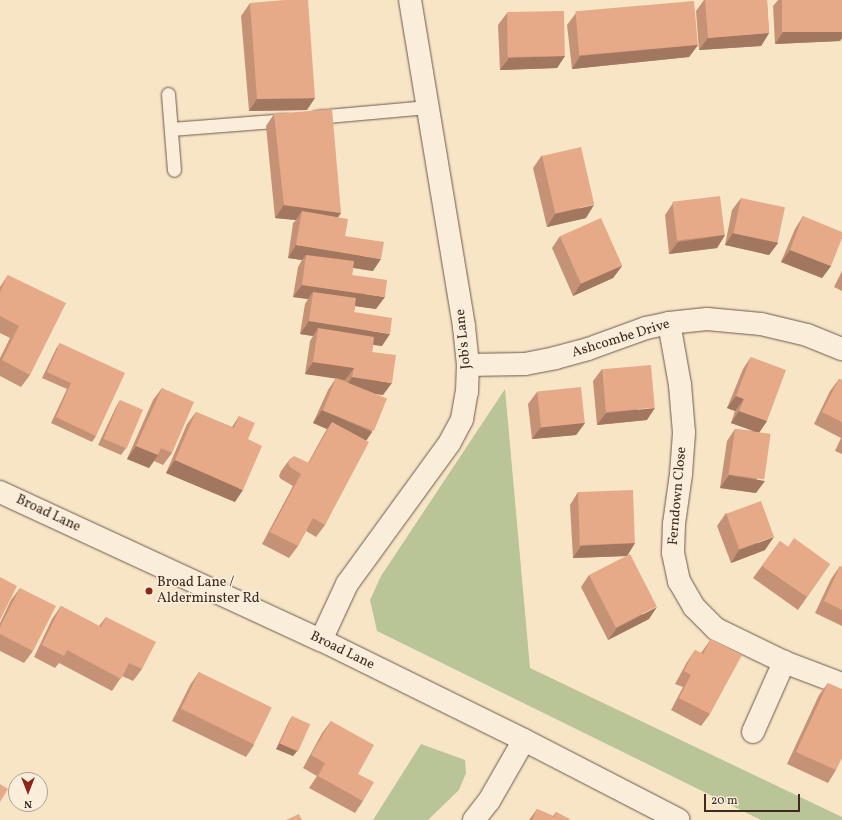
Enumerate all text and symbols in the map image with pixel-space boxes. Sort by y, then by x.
street label: Job's Lane [452,308,476,370]
street label: Ashcombe Drive [570,316,672,362]
street label: Ferndown Close [665,446,691,546]
street label: Broad Lane [13,492,83,536]
place label: Broad Lane / Alderminster Rd [157,575,260,608]
marker: Broad Lane / Alderminster Rd [144,586,154,596]
street label: Broad Lane [307,628,377,674]
north arrow [8,772,48,812]
scale bar [706,786,802,812]
text: 20 m [711,793,738,809]
text: N [24,796,32,811]

